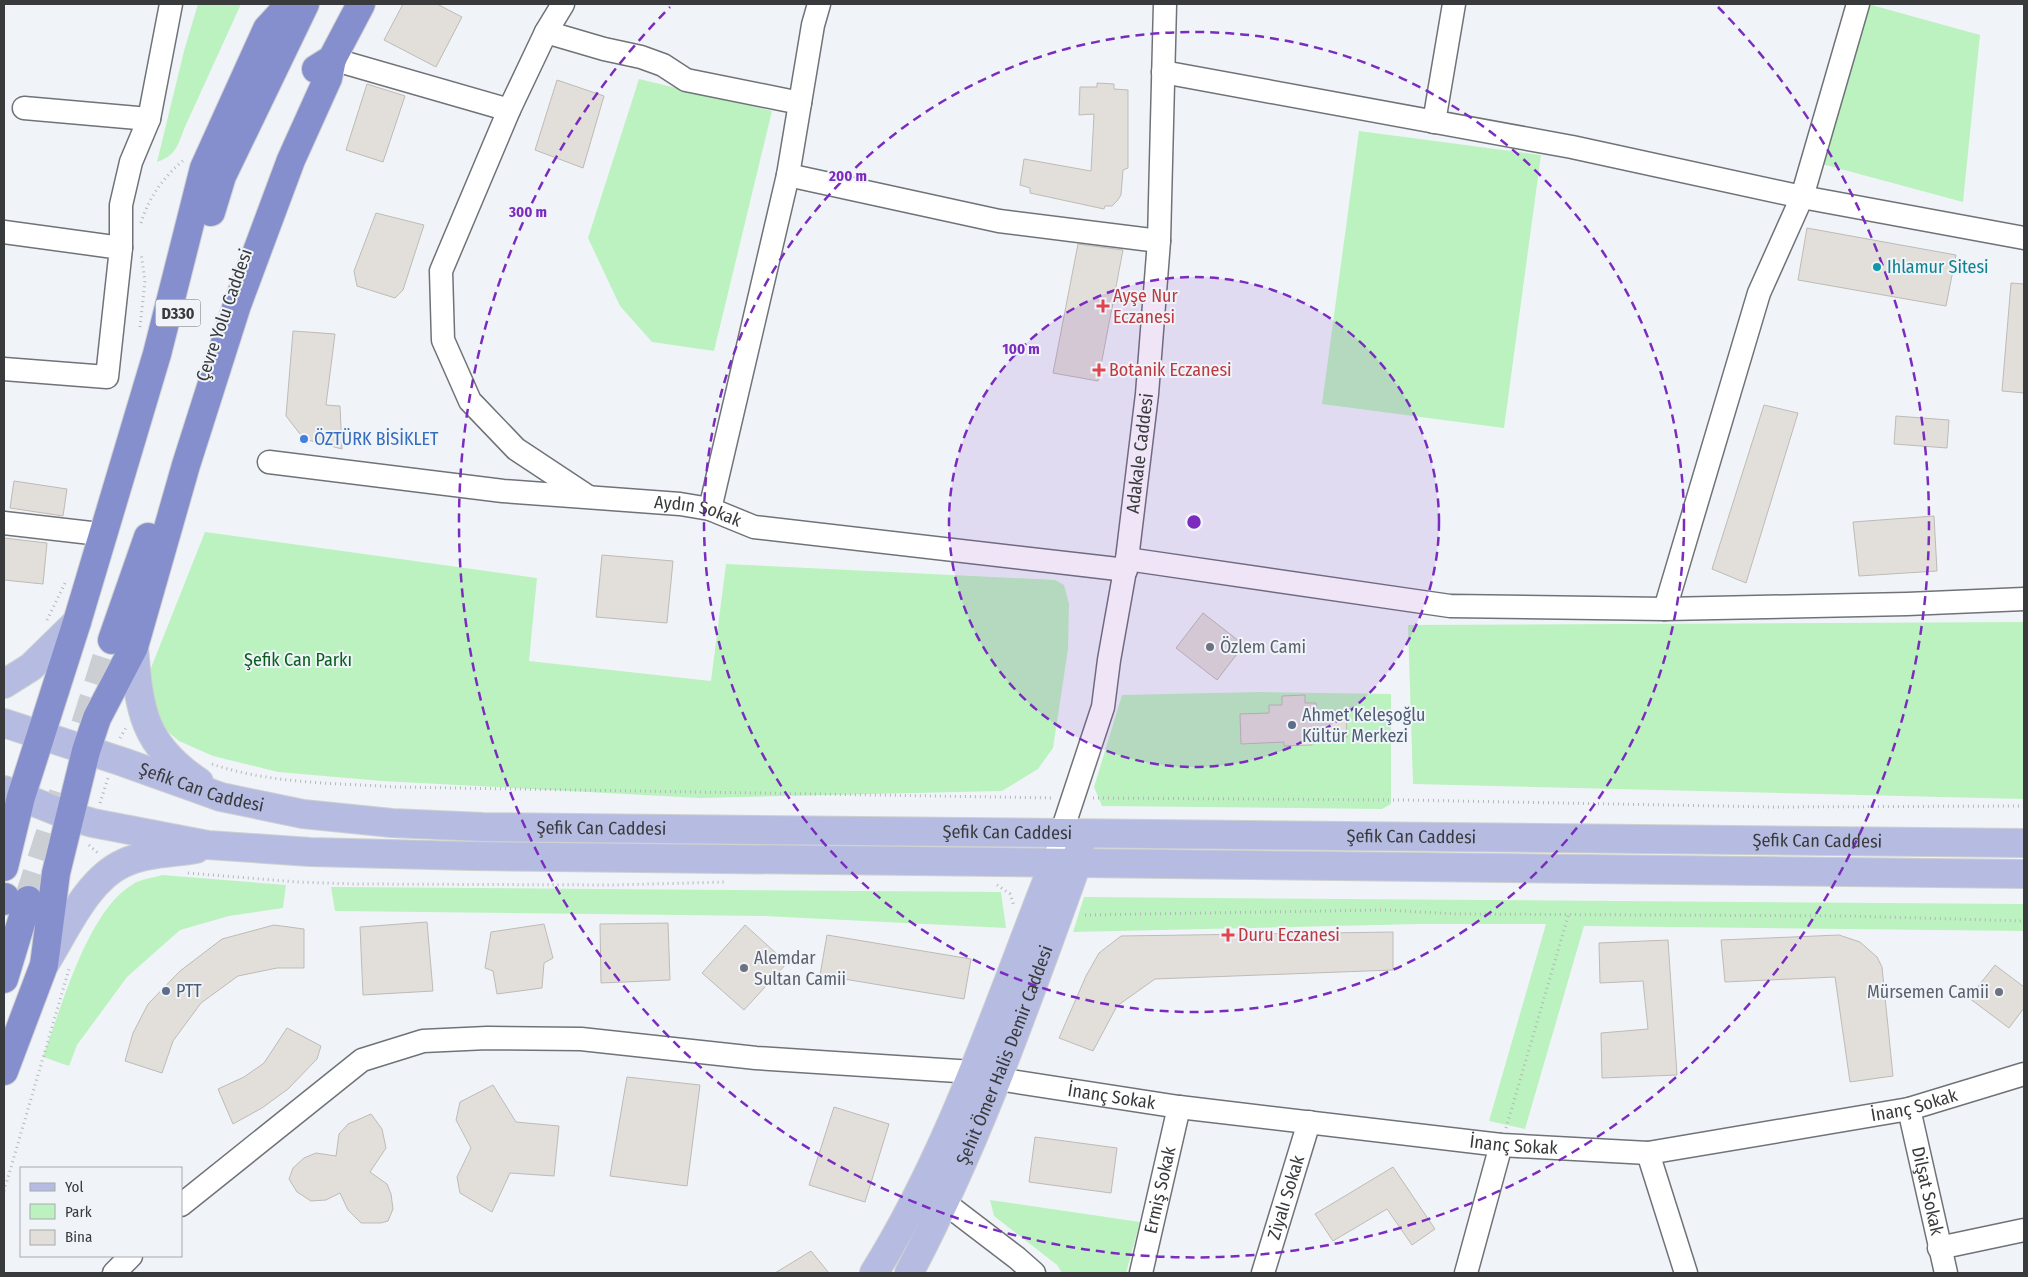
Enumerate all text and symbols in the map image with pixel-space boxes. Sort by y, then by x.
text: 200 m [828,167,867,185]
text: 300 m [508,203,547,221]
street label: Çevre Yolu Caddesi [191,246,257,384]
place label: Ihlamur Sitesi [1887,256,1989,278]
marker: Ihlamur Sitesi [1871,261,1883,273]
place label: Ayşe Nur Eczanesi [1113,285,1179,328]
road number: D330 [156,300,200,326]
marker: Ayşe Nur Eczanesi [1097,300,1109,312]
text: 100 m [1002,340,1040,358]
place label: Botanik Eczanesi [1109,359,1232,381]
marker: Botanik Eczanesi [1093,364,1105,376]
street label: Adakale Caddesi [1122,392,1158,515]
place label: ÖZTÜRK BİSİKLET [314,428,439,450]
marker: ÖZTÜRK BİSİKLET [298,433,310,445]
street label: Aydın Sokak [653,491,745,532]
centre of rings [1185,513,1203,531]
place label: Özlem Cami [1220,636,1306,658]
marker: Özlem Cami [1204,641,1216,653]
park label: Şefik Can Parkı [244,649,352,671]
place label: Ahmet Keleşoğlu Kültür Merkezi [1302,704,1425,747]
marker: Ahmet Keleşoğlu Kültür Merkezi [1286,719,1298,731]
street label: Şefik Can Caddesi [136,758,266,817]
street label: Şefik Can Caddesi [536,817,666,840]
street label: Şefik Can Caddesi [942,821,1072,844]
street label: Şefik Can Caddesi [1346,825,1476,848]
street label: Şefik Can Caddesi [1752,829,1882,853]
place label: Duru Eczanesi [1238,924,1340,946]
marker: Duru Eczanesi [1222,929,1234,941]
street label: Şehit Ömer Halis Demir Caddesi [951,943,1057,1168]
place label: Alemdar Sultan Camii [754,947,846,990]
marker: Alemdar Sultan Camii [738,962,750,974]
place label: PTT [176,980,202,1002]
place label: Mürsemen Camii [1867,981,1989,1003]
marker: PTT [160,985,172,997]
marker: Mürsemen Camii [1993,986,2005,998]
street label: İnanç Sokak [1066,1079,1158,1114]
street label: İnanç Sokak [1869,1084,1960,1126]
street label: İnanç Sokak [1468,1130,1559,1159]
street label: Ermiş Sokak [1139,1144,1181,1236]
street label: Dilşat Sokak [1907,1145,1948,1238]
street label: Ziyalı Sokak [1263,1152,1309,1242]
legend [20,1167,182,1257]
text: Yol [65,1178,83,1196]
text: Park [65,1203,92,1221]
text: Bina [65,1228,92,1246]

